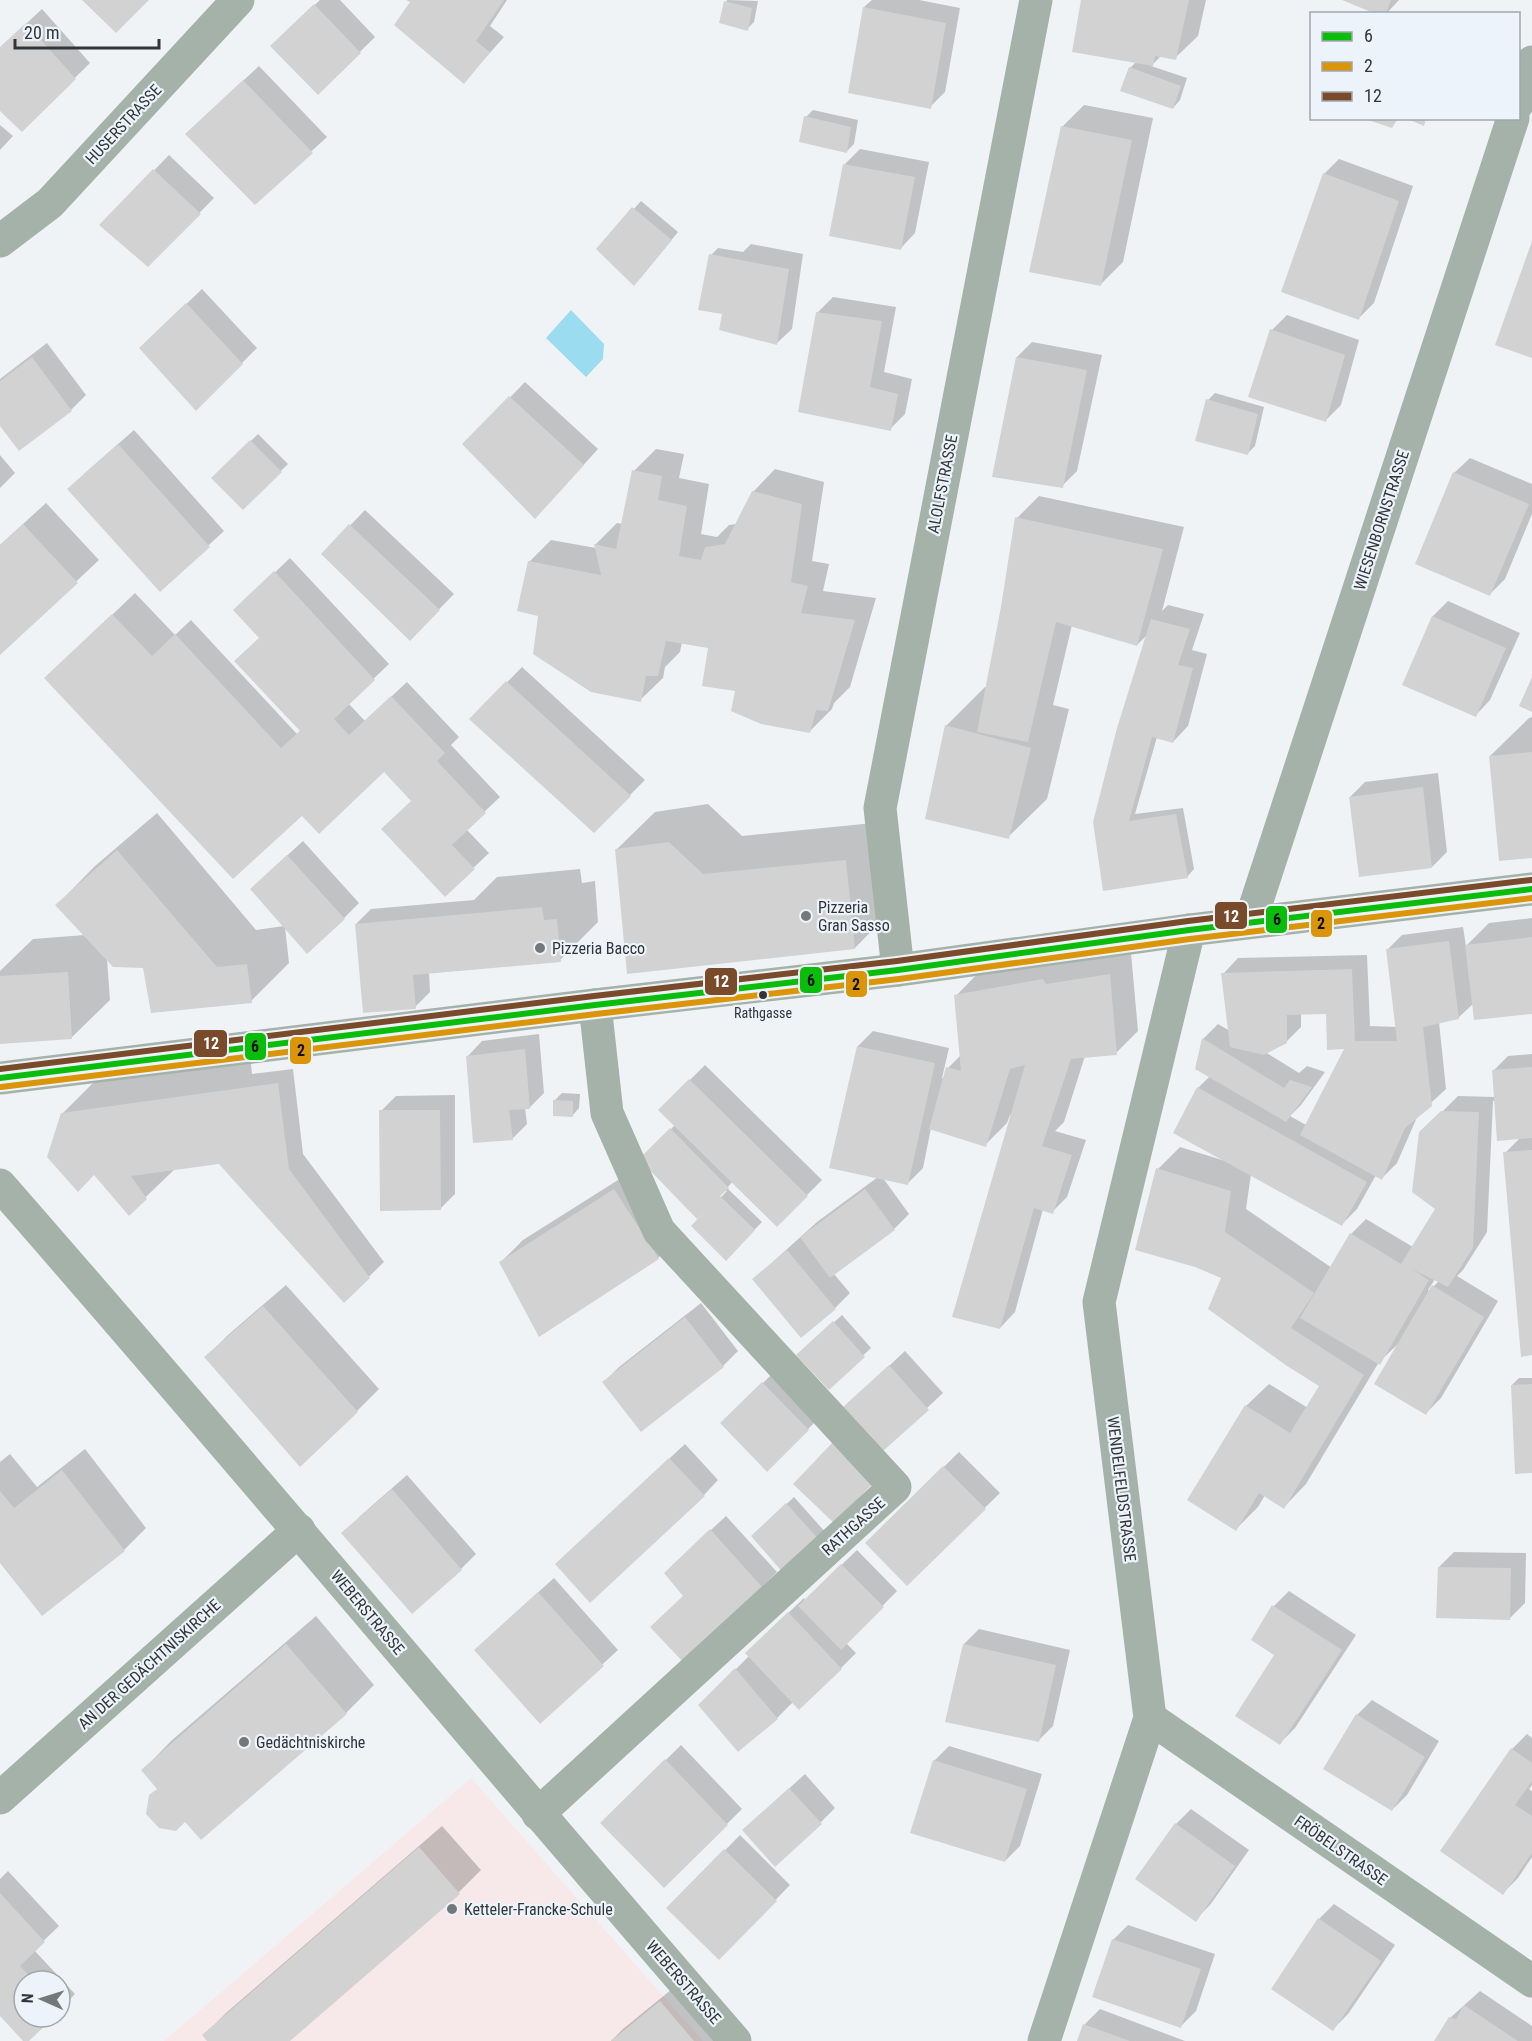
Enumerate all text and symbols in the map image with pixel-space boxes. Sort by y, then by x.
scale bar [15,12,159,50]
legend [1310,12,1520,120]
text: 20 m [24,22,59,43]
text: 6 [1364,25,1373,46]
text: 2 [1364,55,1373,76]
street label: HUSERSTRASSE [81,80,165,168]
text: 12 [1364,85,1382,106]
street label: ALOLFSTRASSE [924,433,961,535]
street label: WIESENBORNSTRASSE [1350,448,1413,592]
place label: Pizzeria Gran Sasso [818,898,890,935]
line badge: 12 [1214,901,1248,930]
line badge: 6 [1265,905,1288,934]
text: 12 [1223,907,1239,926]
marker: Pizzeria Gran Sasso [799,909,813,923]
line badge: 2 [1310,909,1333,938]
text: 6 [1273,910,1281,929]
text: 2 [1317,914,1325,933]
place label: Pizzeria Bacco [552,939,645,958]
marker: Pizzeria Bacco [533,941,547,955]
line badge: 6 [799,966,823,994]
line badge: 12 [704,967,738,996]
line badge: 2 [845,970,868,998]
text: 6 [807,971,815,990]
text: 12 [713,972,729,991]
text: 2 [852,975,860,994]
marker: Rathgasse [757,989,769,1001]
place label: Rathgasse [734,1005,792,1021]
line badge: 12 [193,1029,228,1058]
line badge: 6 [244,1032,267,1061]
text: 12 [203,1034,219,1053]
line badge: 2 [289,1036,312,1065]
text: 6 [251,1037,259,1056]
text: 2 [297,1041,305,1060]
street label: WENDELFELDSTRASSE [1103,1415,1140,1563]
street label: RATHGASSE [818,1493,889,1560]
street label: WEBERSTRASSE [327,1566,408,1658]
street label: AN DER GEDÄCHTNISKIRCHE [74,1595,224,1733]
place label: Gedächtniskirche [256,1733,365,1752]
marker: Gedächtniskirche [237,1735,251,1749]
street label: FRÖBELSTRASSE [1291,1811,1391,1889]
place label: Ketteler-Francke-Schule [464,1900,613,1919]
marker: Ketteler-Francke-Schule [445,1902,459,1916]
street label: WEBERSTRASSE [642,1937,725,2028]
north arrow [12,1969,72,2029]
text: N [18,1993,37,2004]

